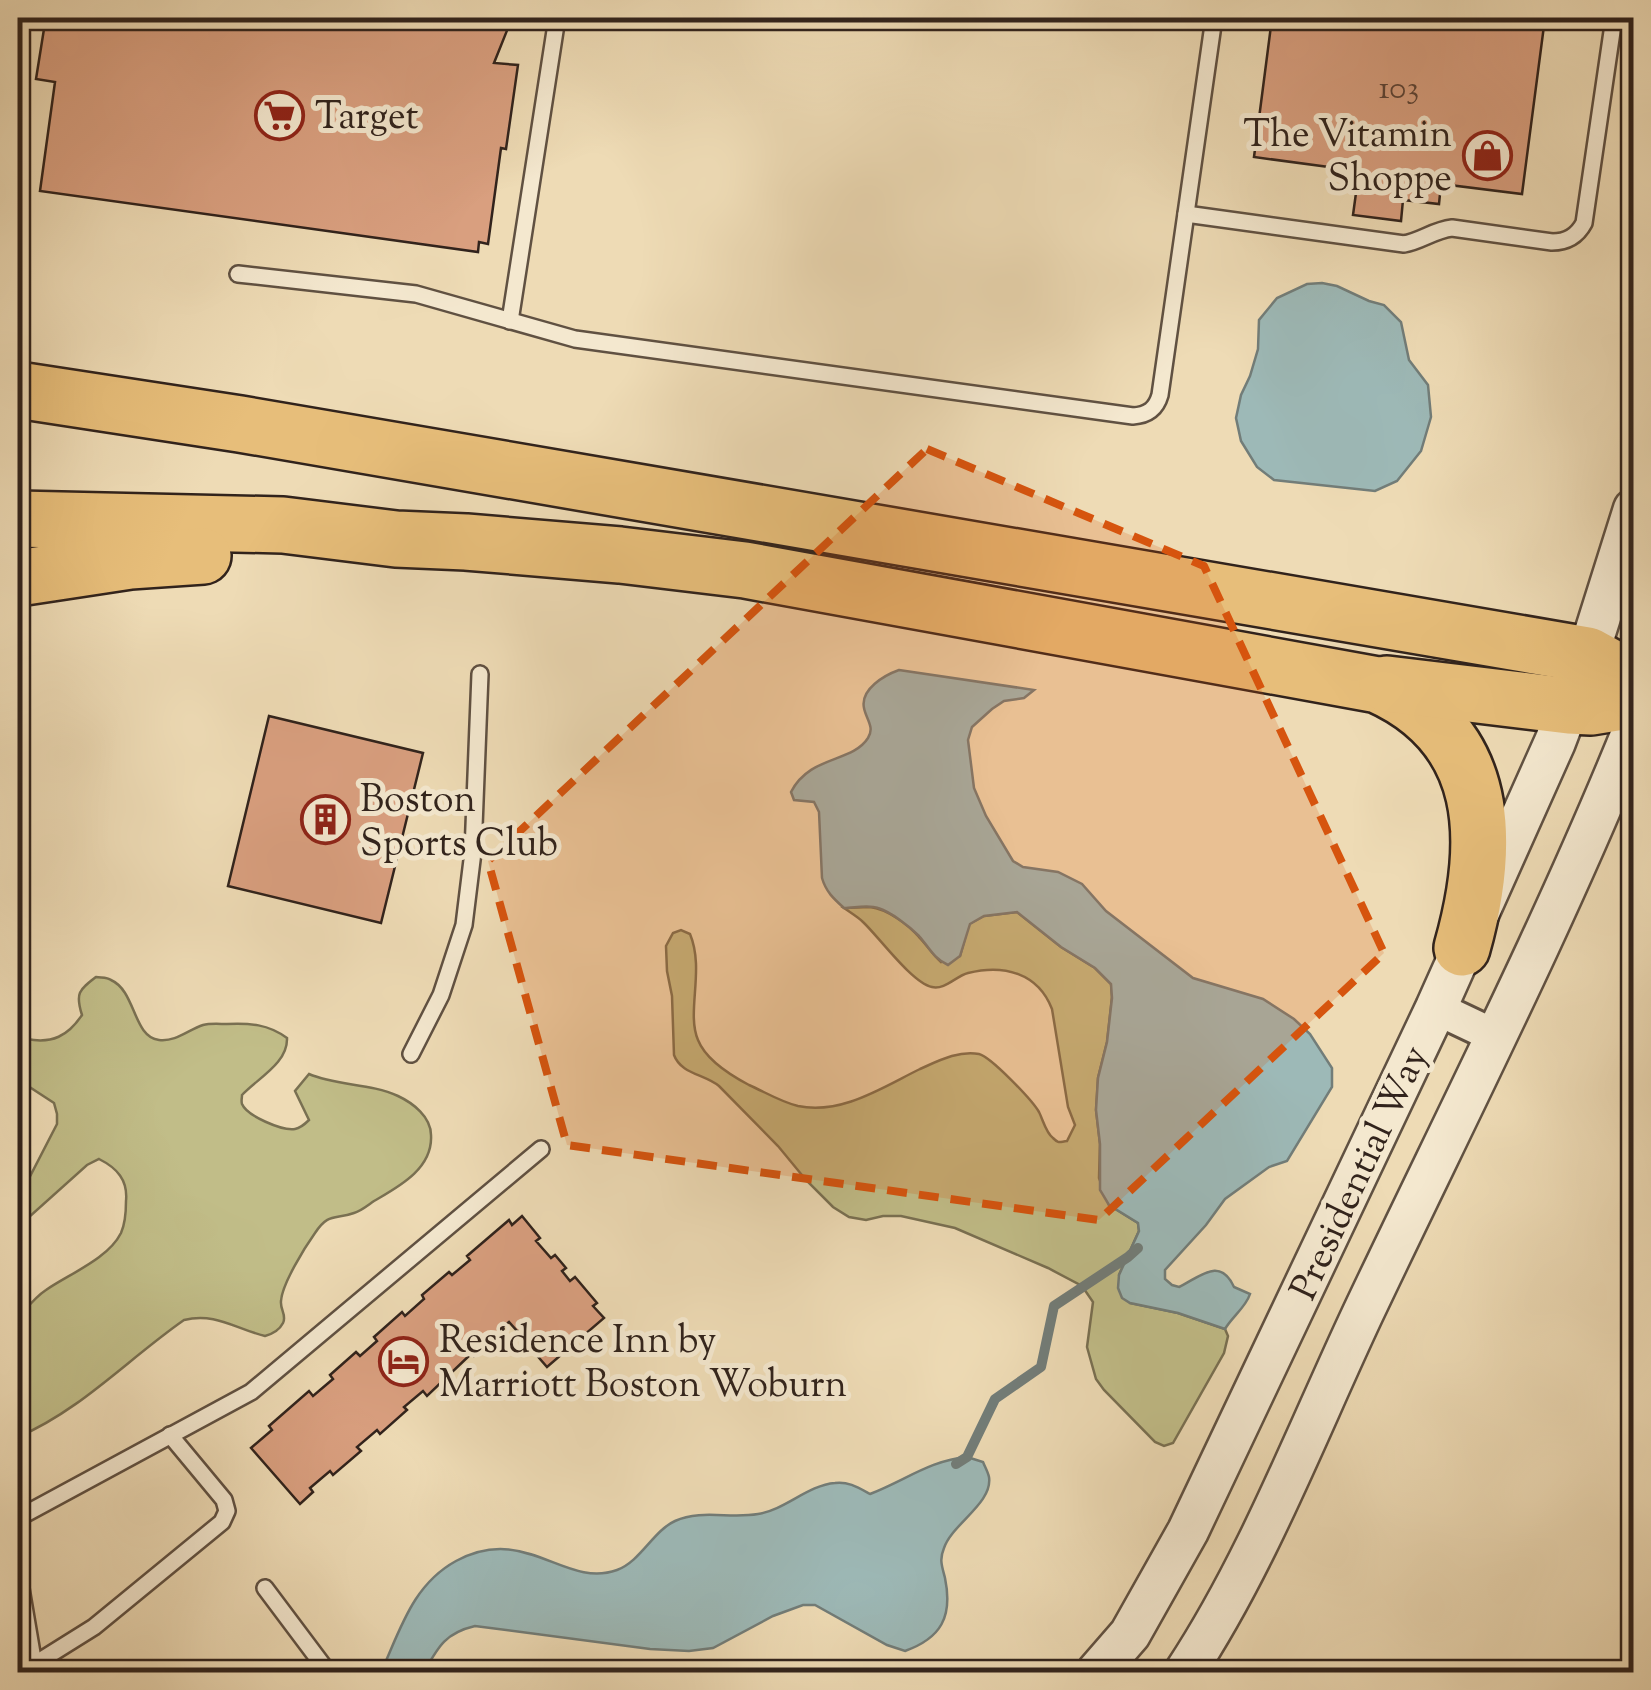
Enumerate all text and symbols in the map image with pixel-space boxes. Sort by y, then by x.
house number: 103 [1379,67,1419,113]
supermarket icon: Target [254,89,306,141]
place label: Target [315,92,418,146]
place label: The Vitamin Shoppe [1243,110,1452,208]
shop icon: The Vitamin Shoppe [1461,129,1513,181]
place label: Boston Sports Club [360,775,558,873]
building icon: Boston Sports Club [299,794,351,846]
street label: Presidential Way [1279,1038,1444,1310]
place label: Residence Inn by Marriott Boston Woburn [439,1316,847,1414]
hotel icon: Residence Inn by Marriott Boston Woburn [378,1335,430,1387]

